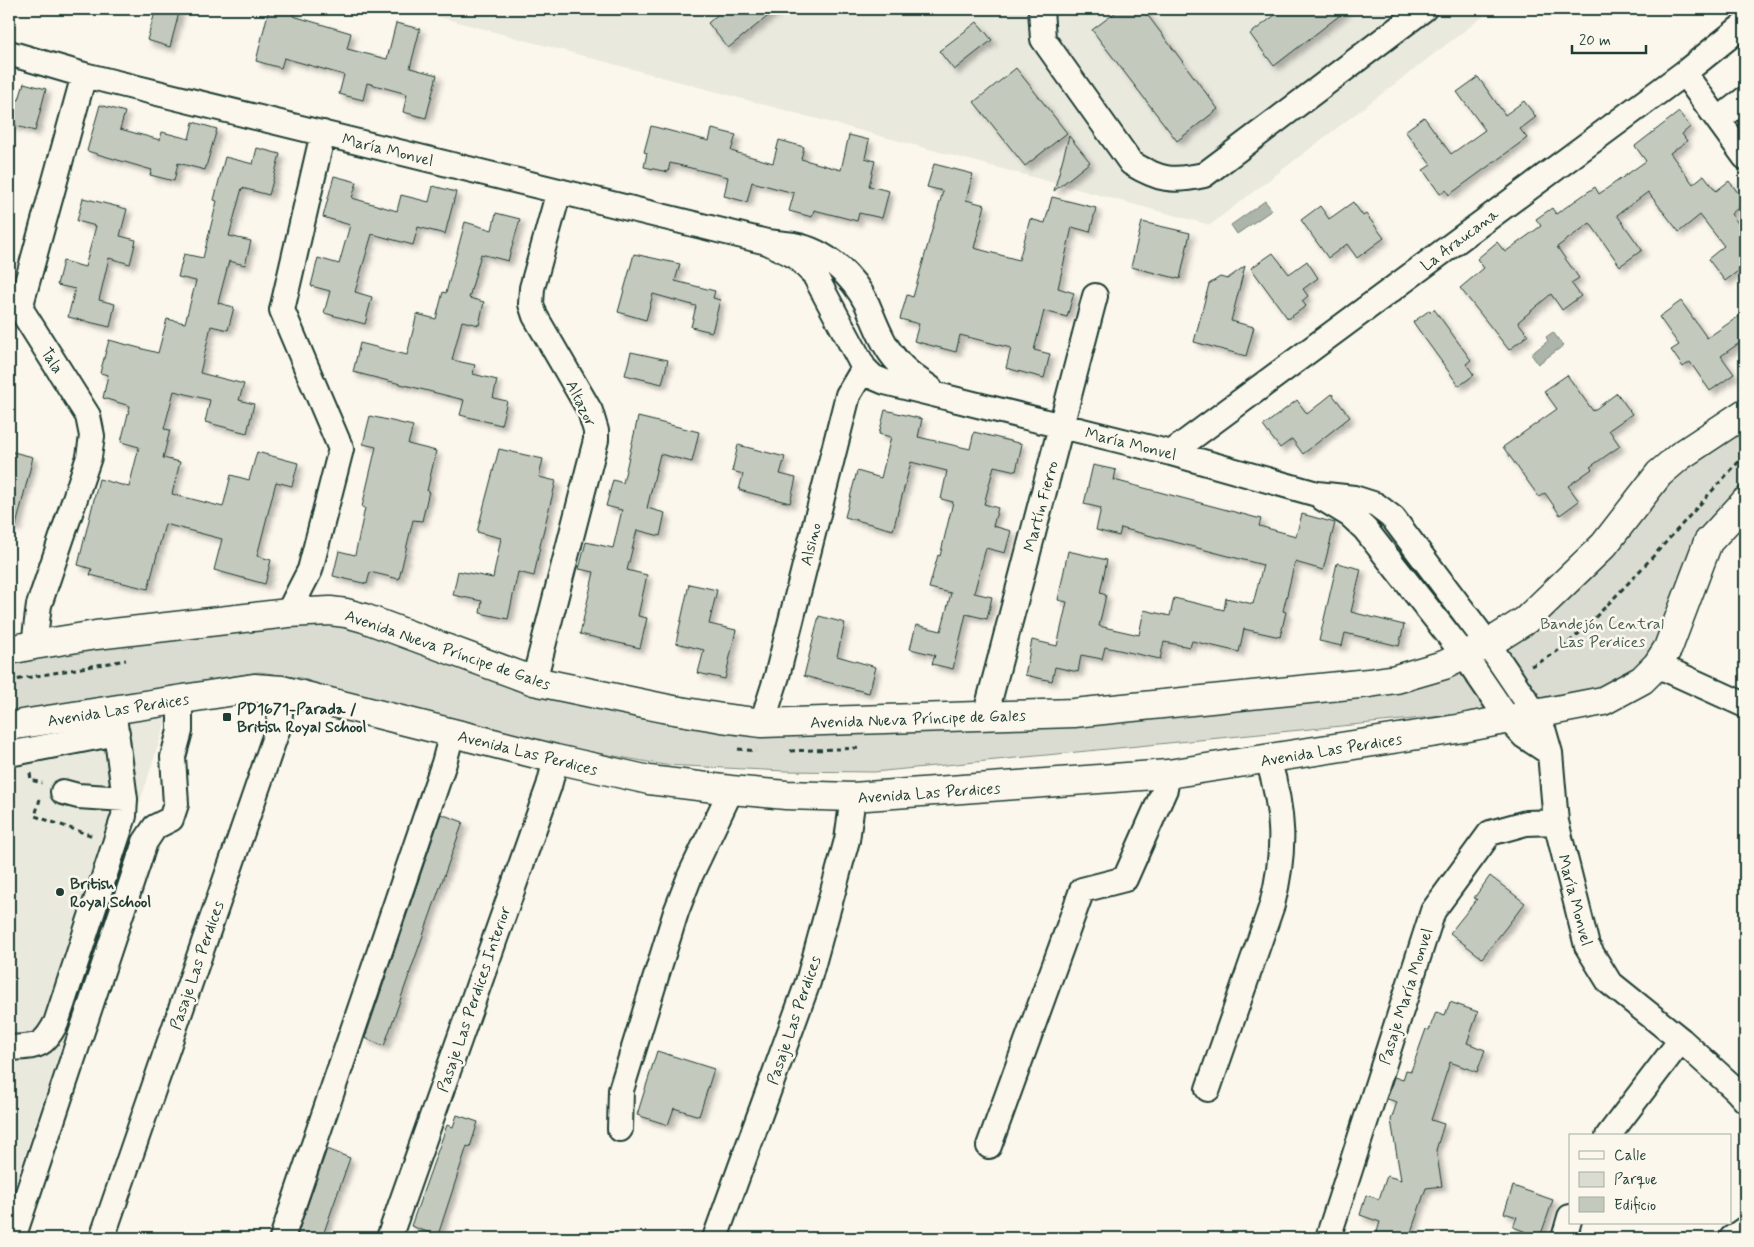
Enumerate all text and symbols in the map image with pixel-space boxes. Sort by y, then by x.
scale bar [1572,22,1645,54]
text: 20 m [1579,31,1611,51]
street label: María Monvel [340,129,436,172]
street label: La Araucana [1417,204,1503,276]
street label: Tala [36,344,68,378]
street label: Altazor [560,377,601,430]
street label: María Monvel [1083,423,1179,466]
street label: Martín Fierro [1019,458,1064,554]
street label: Alsino [796,521,827,568]
street label: Avenida Nueva Príncipe de Gales [342,605,553,695]
park label: Bandejón Central Las Perdices [1540,614,1664,653]
street label: Avenida Las Perdices [46,689,191,732]
place label: PD1671-Parada / British Royal School [237,699,367,738]
street label: Avenida Nueva Príncipe de Gales [810,705,1026,734]
marker: PD1671-Parada / British Royal School [221,711,233,723]
street label: Avenida Las Perdices [456,726,600,781]
street label: Avenida Las Perdices [1259,729,1404,772]
street label: Avenida Las Perdices [857,778,1001,809]
street label: María Monvel [1552,852,1597,948]
place label: British Royal School [70,874,151,913]
marker: British Royal School [54,886,66,898]
street label: Pasaje Las Perdices [165,898,229,1033]
street label: Pasaje Las Perdices Interior [433,903,516,1095]
street label: Pasaje María Monvel [1374,926,1438,1067]
street label: Pasaje Las Perdices [762,953,826,1088]
legend [1569,1134,1732,1224]
text: Calle [1614,1146,1646,1166]
text: Parque [1614,1170,1657,1190]
text: Edificio [1614,1196,1656,1216]

